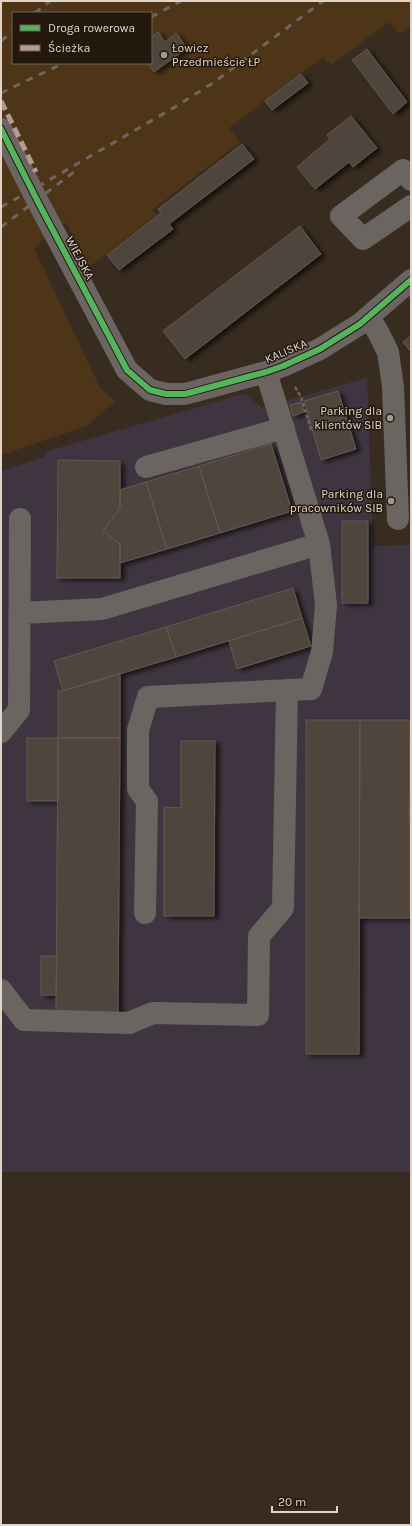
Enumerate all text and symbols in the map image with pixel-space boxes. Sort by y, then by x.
legend [12,12,152,64]
text: Droga rowerowa [48,21,135,35]
text: Ścieżka [48,40,90,55]
place label: Łowicz Przedmieście ŁP [172,41,261,69]
marker: Łowicz Przedmieście ŁP [159,50,169,60]
street label: WIEJSKA [63,234,97,282]
street label: KALISKA [263,336,309,366]
place label: Parking dla klientów SIB [314,404,382,432]
marker: Parking dla klientów SIB [385,413,395,423]
place label: Parking dla pracowników SIB [290,487,383,515]
marker: Parking dla pracowników SIB [386,496,396,506]
scale bar [272,1488,337,1514]
text: 20 m [278,1495,306,1509]

